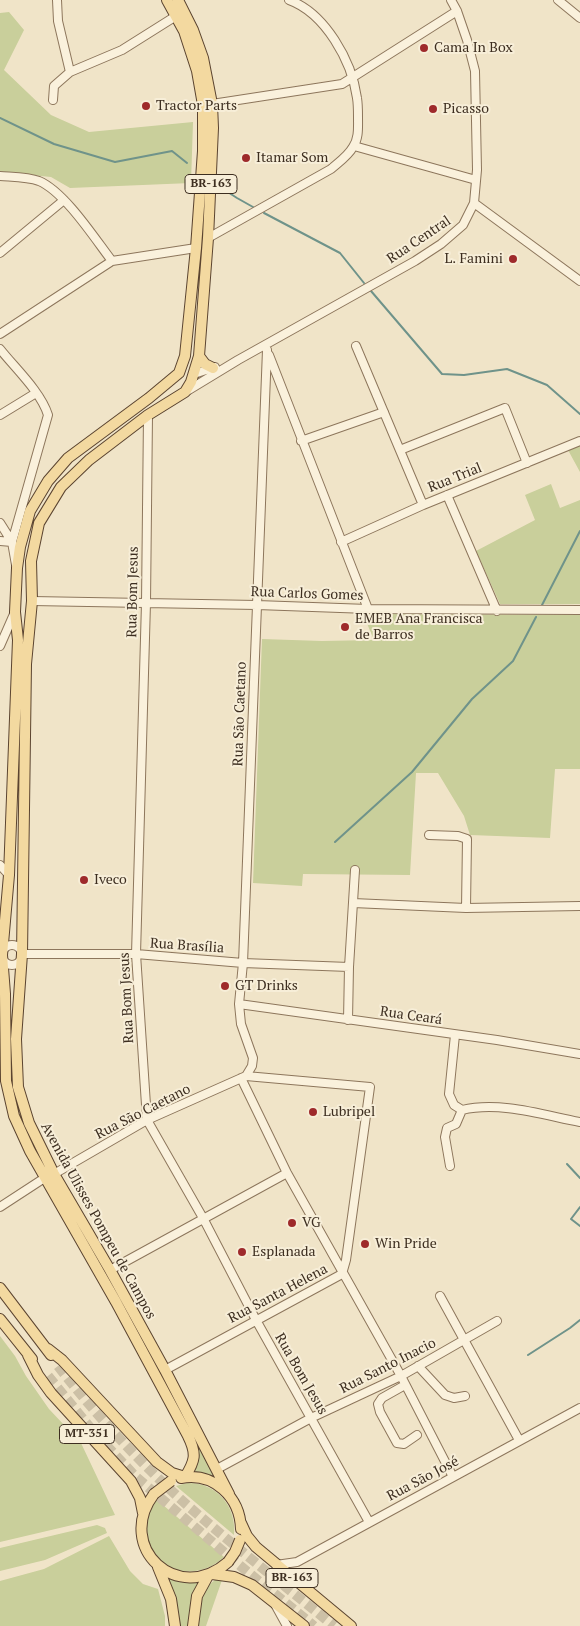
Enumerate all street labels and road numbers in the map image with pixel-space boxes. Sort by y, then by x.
road number: BR-163 [185,174,237,193]
street label: Rua Central [384,213,454,267]
street label: Rua Trial [426,460,484,496]
street label: Rua Bom Jesus [124,546,142,638]
street label: Rua Carlos Gomes [250,584,364,604]
street label: Rua São Caetano [230,661,250,767]
street label: Rua Brasília [149,935,225,957]
street label: Rua Bom Jesus [116,952,138,1044]
street label: Rua Ceará [379,1003,443,1029]
street label: Rua São Caetano [93,1081,193,1143]
street label: Avenida Ulisses Pompeu de Campos [37,1120,159,1322]
street label: Rua Santa Helena [226,1261,330,1327]
street label: Rua Bom Jesus [271,1330,331,1418]
street label: Rua Santo Inacio [337,1335,439,1397]
road number: MT-351 [59,1425,114,1444]
street label: Rua São José [384,1453,462,1505]
road number: BR-163 [266,1569,318,1588]

